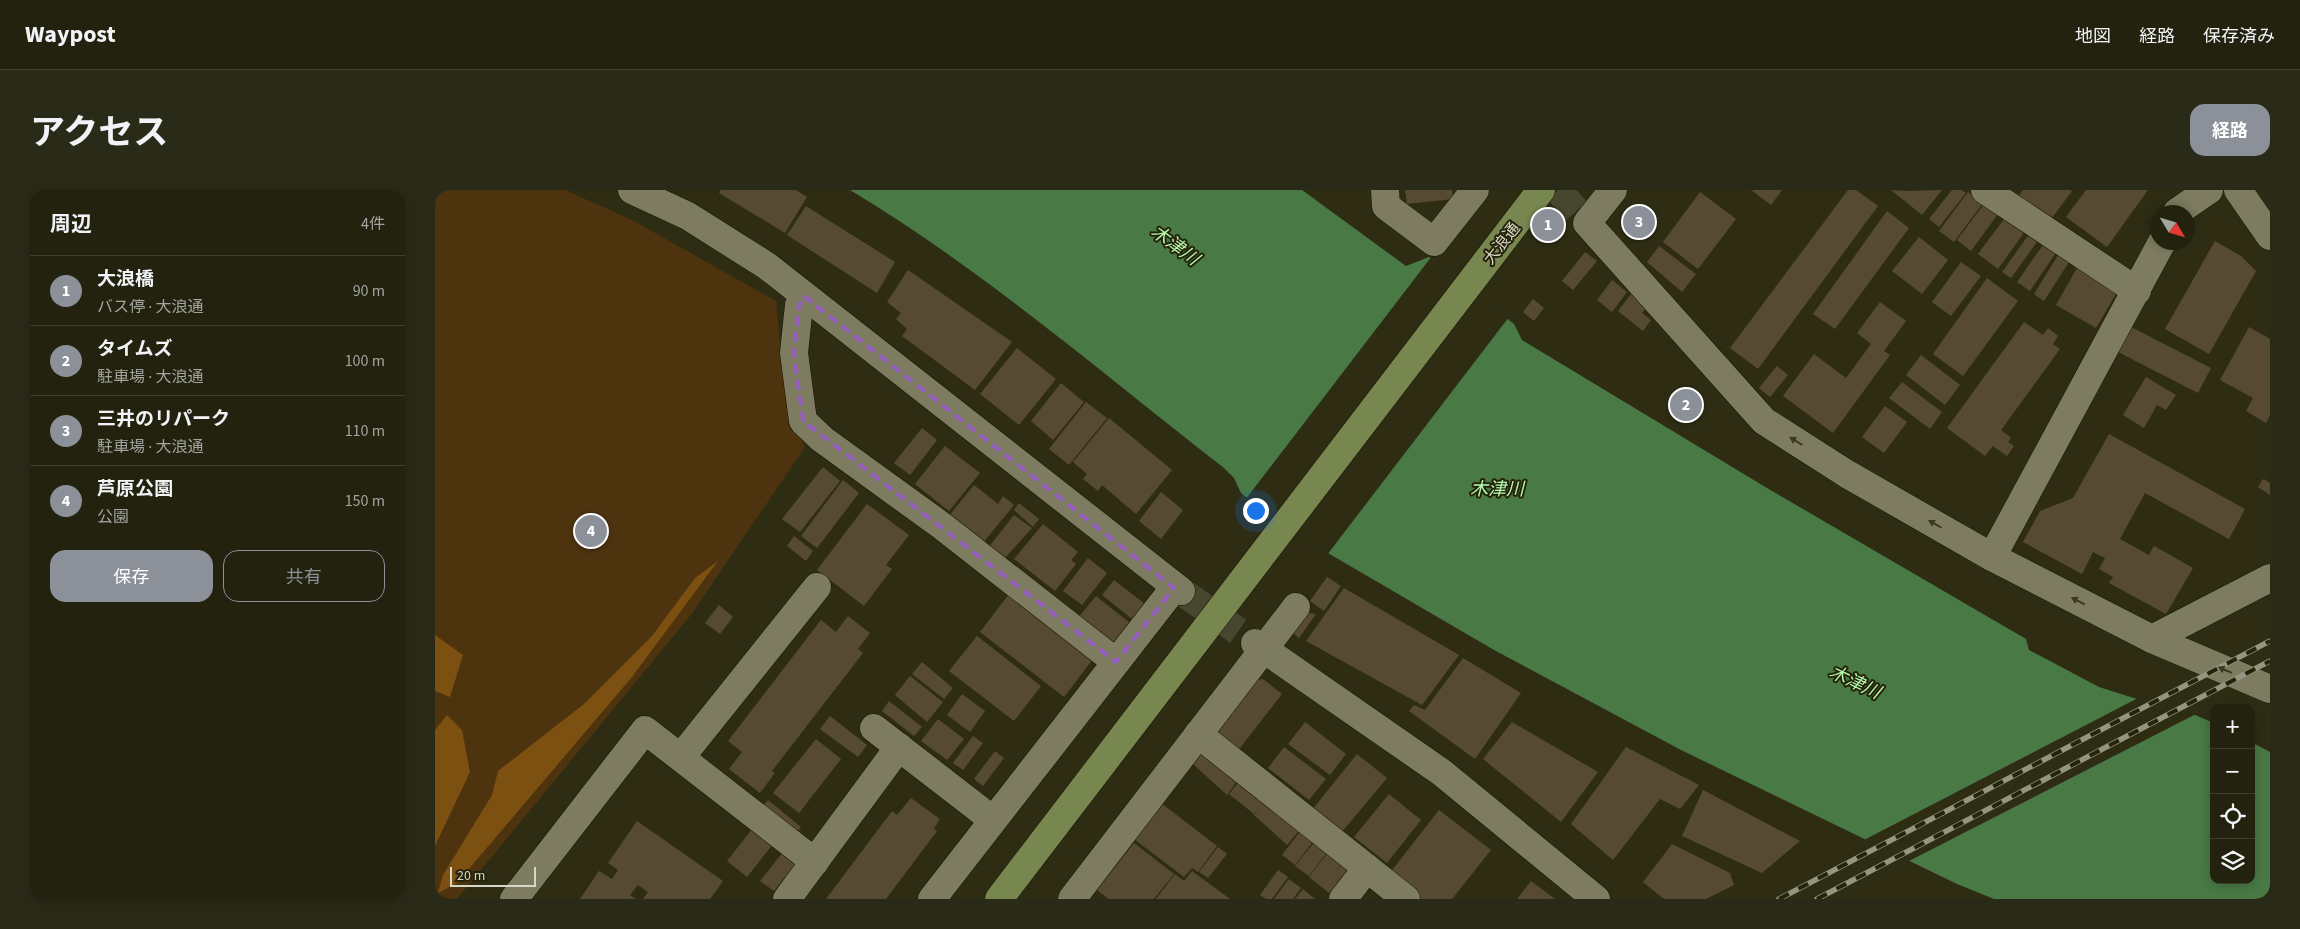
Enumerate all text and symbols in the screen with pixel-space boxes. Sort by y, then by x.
text: Waypost [25,17,116,52]
text: 地図 [2075,24,2111,49]
text: 経路 [2139,24,2175,49]
text: 保存済み [2203,24,2275,49]
button: 経路 [2190,104,2270,156]
text: アクセス [30,108,168,158]
pin: 3 [1623,203,1655,241]
north arrow [2150,205,2195,250]
pin: 1 [1532,206,1564,244]
text: 周辺 [50,209,92,239]
text: 4件 [361,213,385,235]
street label: 大浪通 [1478,218,1525,269]
water label: 木津川 [1146,219,1206,273]
text: 大浪橋 [97,266,154,293]
text: 1 [62,280,70,302]
text: 90 m [353,280,385,302]
text: バス停 · 大浪通 [97,296,203,318]
text: タイムズ [97,336,173,363]
text: 2 [62,350,70,372]
text: 100 m [345,350,385,372]
text: 駐車場 · 大浪通 [97,366,203,388]
pin: 2 [1670,386,1702,424]
text: 三井のリパーク [97,406,230,433]
text: 3 [62,420,70,442]
text: 110 m [345,420,385,442]
text: 駐車場 · 大浪通 [97,436,203,458]
one-way arrow [1789,436,1802,445]
text: 芦原公園 [97,476,173,503]
water label: 木津川 [1470,477,1526,502]
text: 4 [62,490,70,512]
text: 150 m [345,490,385,512]
your location [1243,498,1269,524]
text: 公園 [97,506,129,528]
pin: 4 [575,512,607,550]
one-way arrow [1928,520,1943,528]
button: 保存 [50,550,213,602]
button: 共有 [223,550,385,602]
one-way arrow [2071,597,2085,605]
water label: 木津川 [1825,660,1886,706]
one-way arrow [2218,666,2232,674]
map controls [2210,704,2255,884]
button: + [2210,704,2255,749]
button: − [2210,749,2255,794]
button: locate [2210,794,2255,839]
button: layers [2210,839,2255,884]
scale bar [450,864,536,887]
text: 20 m [457,866,485,886]

